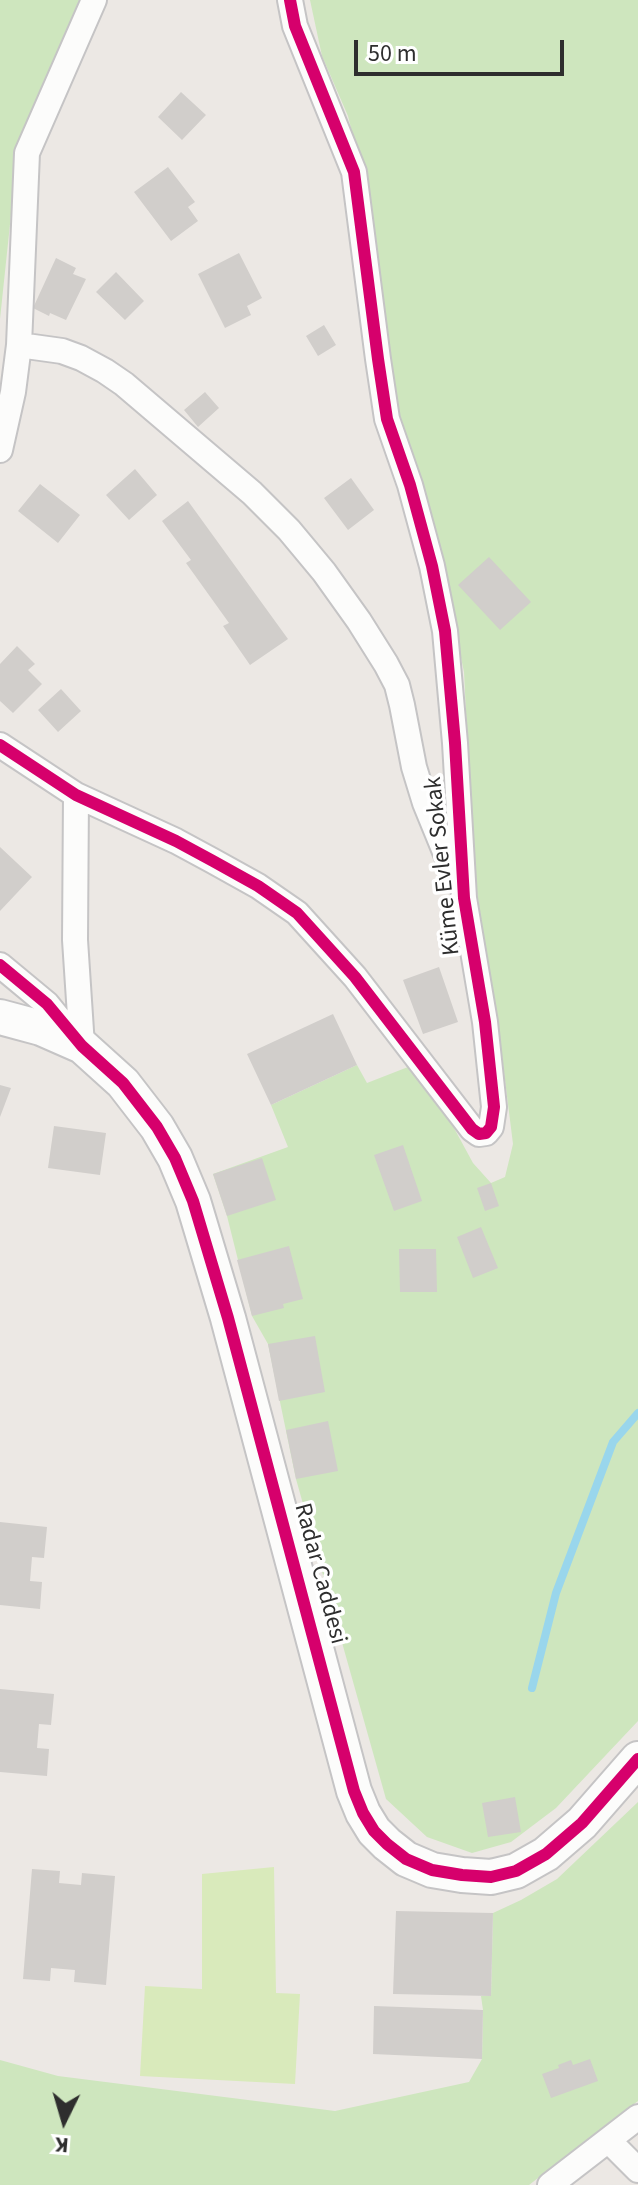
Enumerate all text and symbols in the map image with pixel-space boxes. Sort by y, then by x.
scale bar [358,24,568,74]
text: 50 m [368,36,417,71]
street label: Küme Evler Sokak [420,775,468,957]
street label: Radar Caddesi [286,1500,352,1648]
north arrow [24,2081,104,2161]
text: K [54,2128,70,2161]

